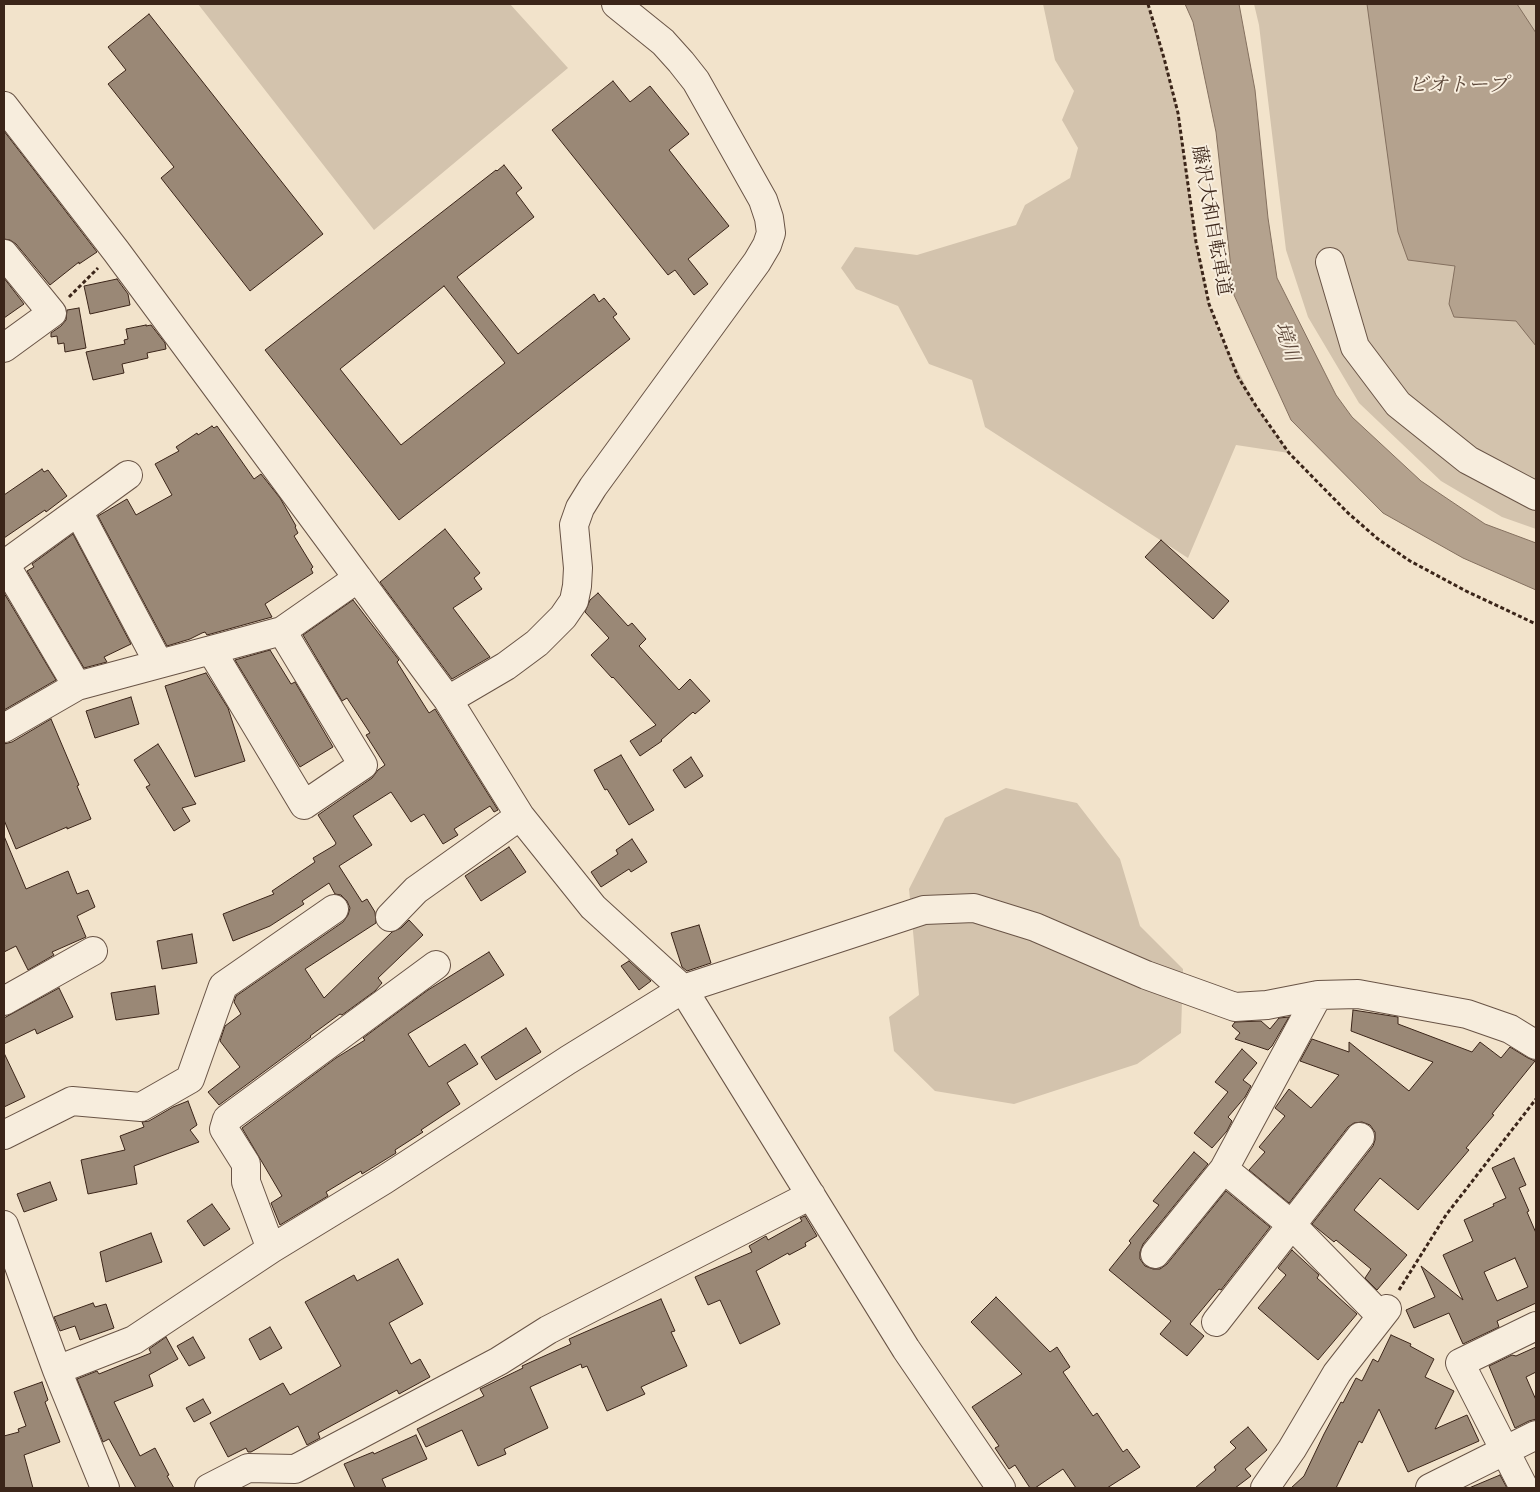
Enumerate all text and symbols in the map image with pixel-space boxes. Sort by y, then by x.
water label: ビオトープ [1408,75,1508,99]
street label: 藤沢大和自転車道 [1186,144,1234,298]
water label: 境川 [1267,319,1303,365]

